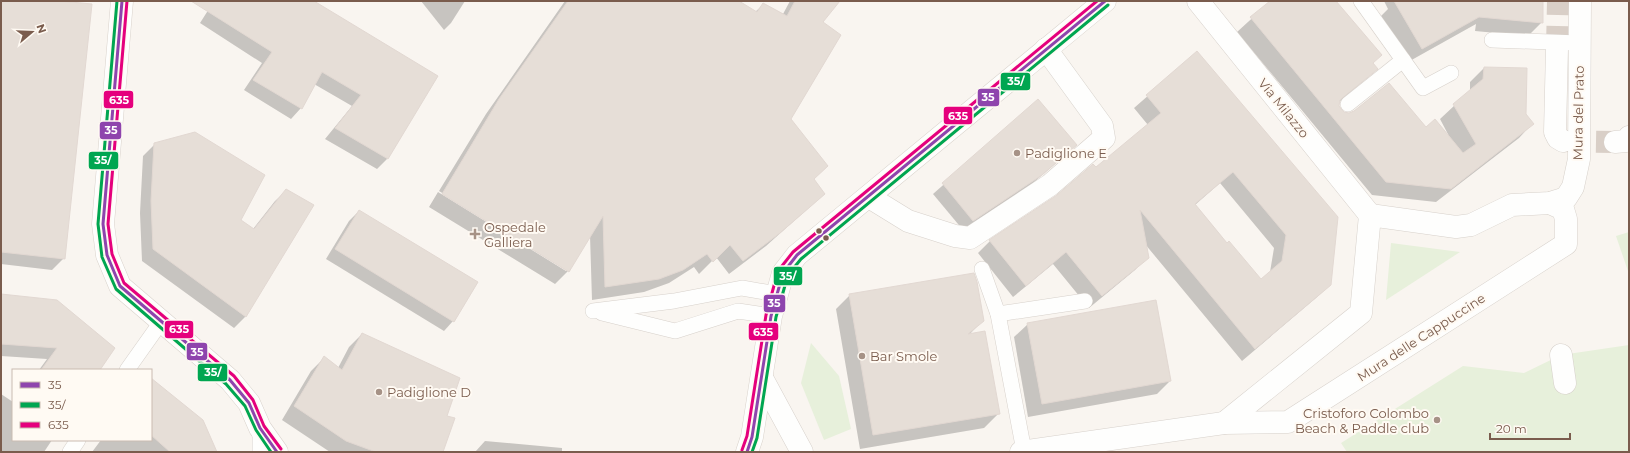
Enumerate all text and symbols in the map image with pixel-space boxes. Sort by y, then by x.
north arrow [12,12,52,52]
text: N [33,22,50,35]
street label: Mura del Prato [1569,65,1587,161]
line badge: 35/ [1000,72,1031,91]
text: 35/ [1006,74,1025,88]
street label: Via Milazzo [1255,75,1313,141]
line badge: 35 [977,88,1000,107]
line badge: 635 [103,90,134,109]
text: 35 [981,90,995,104]
text: 635 [109,93,129,107]
line badge: 635 [943,106,973,125]
text: 635 [948,109,968,123]
line badge: 35 [99,121,122,140]
text: 35 [104,123,118,137]
place label: Padiglione E [1025,145,1107,161]
marker: Padiglione E [1012,148,1022,158]
line badge: 35/ [88,151,119,170]
text: 35/ [93,153,112,167]
place label: Ospedale Galliera [484,219,546,250]
unlabelled marker [814,226,824,236]
marker: Ospedale Galliera [469,228,481,240]
unlabelled marker [821,233,831,243]
line badge: 35/ [773,266,803,286]
text: 35/ [778,269,797,283]
street label: Mura delle Cappuccine [1354,289,1488,384]
line badge: 35 [763,294,786,313]
text: 35 [767,296,781,310]
line badge: 635 [164,320,194,339]
text: 635 [169,322,189,336]
line badge: 635 [748,322,779,341]
text: 635 [753,325,773,339]
line badge: 35 [186,342,208,361]
text: 35 [190,345,204,359]
place label: Bar Smole [870,348,938,364]
marker: Bar Smole [857,351,867,361]
line badge: 35/ [197,363,228,382]
text: 35/ [203,365,222,379]
legend [12,369,152,441]
text: 35 [48,377,62,392]
place label: Padiglione D [387,384,471,400]
marker: Padiglione D [374,387,384,397]
text: 35/ [48,397,66,412]
place label: Cristoforo Colombo Beach & Paddle club [1295,405,1429,436]
marker: Cristoforo Colombo Beach & Paddle club [1432,415,1442,425]
scale bar [1490,415,1570,441]
text: 635 [48,417,69,432]
text: 20 m [1496,421,1527,436]

